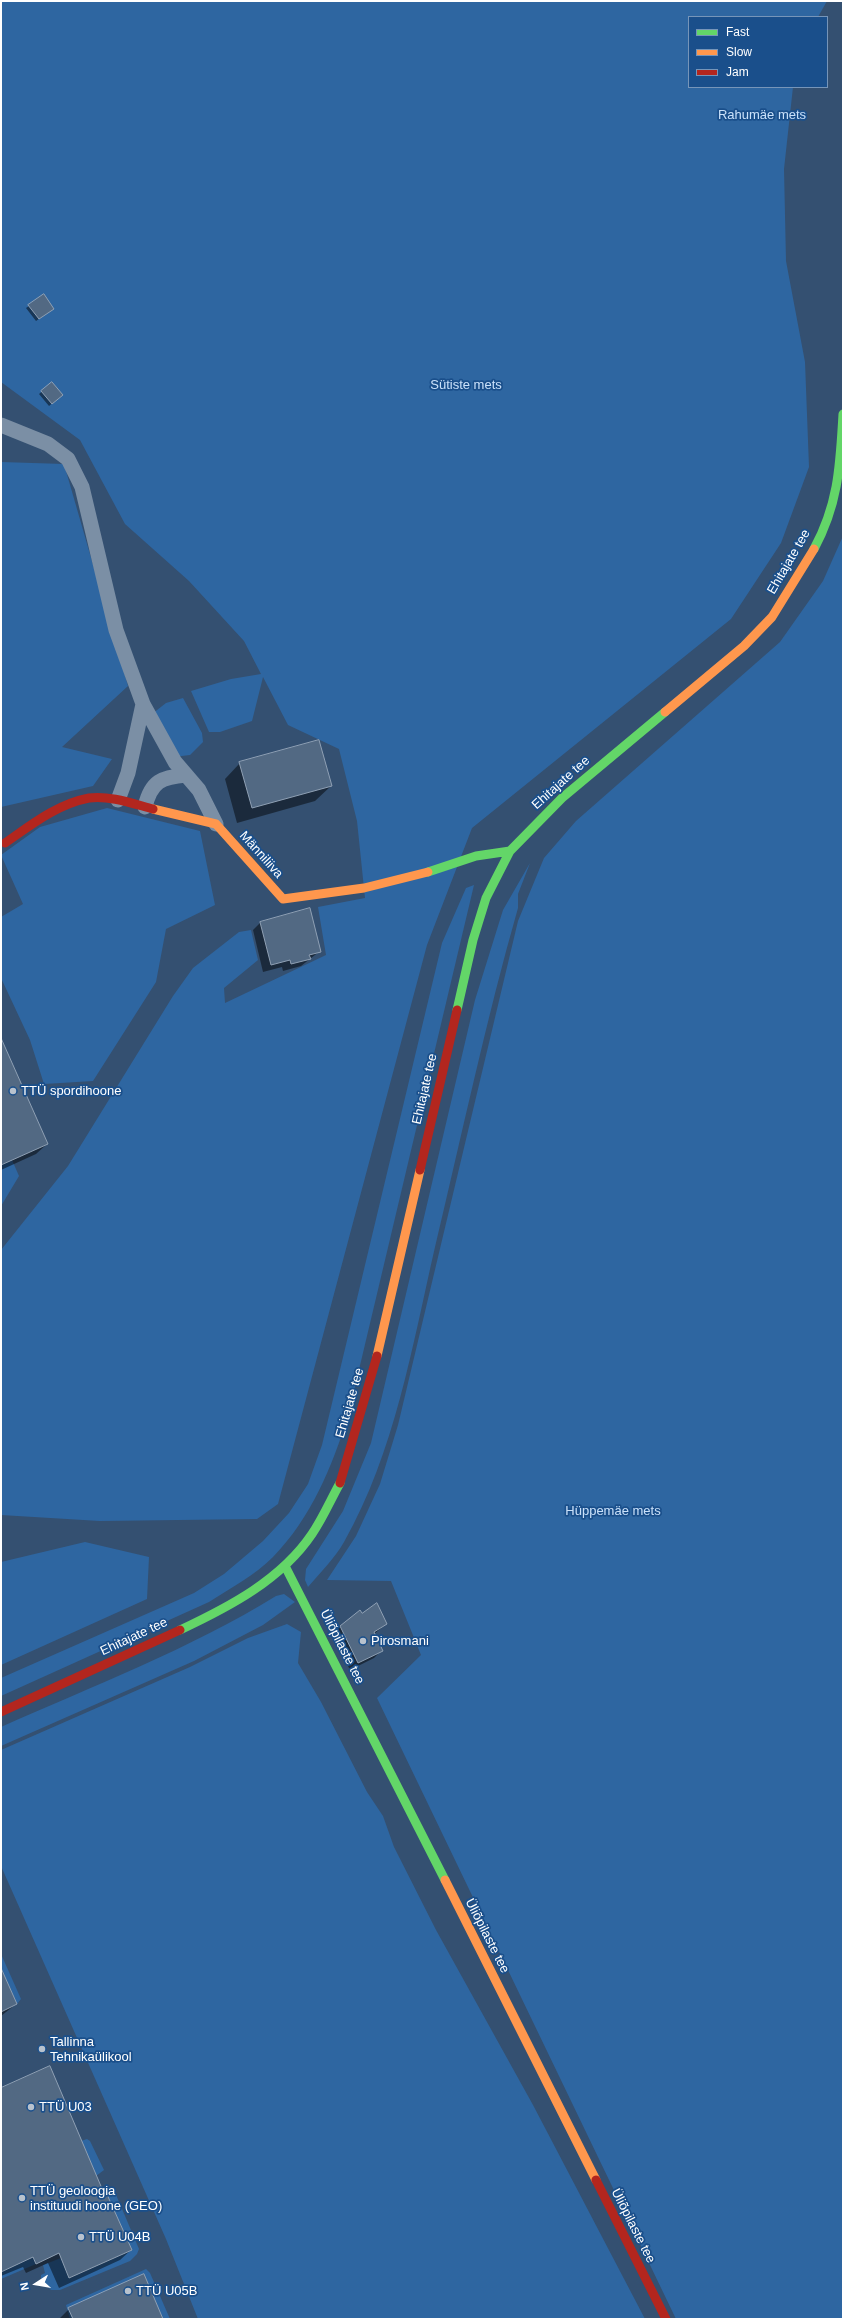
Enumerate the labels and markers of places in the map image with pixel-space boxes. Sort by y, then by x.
place label: TTÜ spordihoone [21,1083,121,1099]
marker: TTÜ spordihoone [8,1086,18,1096]
place label: Pirosmani [371,1633,429,1649]
marker: Pirosmani [358,1636,368,1646]
place label: Tallinna Tehnikaülikool [50,2034,132,2065]
marker: Tallinna Tehnikaülikool [37,2044,47,2054]
place label: TTÜ U03 [39,2099,92,2115]
marker: TTÜ U03 [26,2102,36,2112]
place label: TTÜ geoloogia instituudi hoone (GEO) [30,2183,162,2214]
marker: TTÜ geoloogia instituudi hoone (GEO) [17,2193,27,2203]
place label: TTÜ U04B [89,2229,150,2245]
marker: TTÜ U04B [76,2232,86,2242]
place label: TTÜ U05B [136,2283,197,2299]
marker: TTÜ U05B [123,2286,133,2296]

